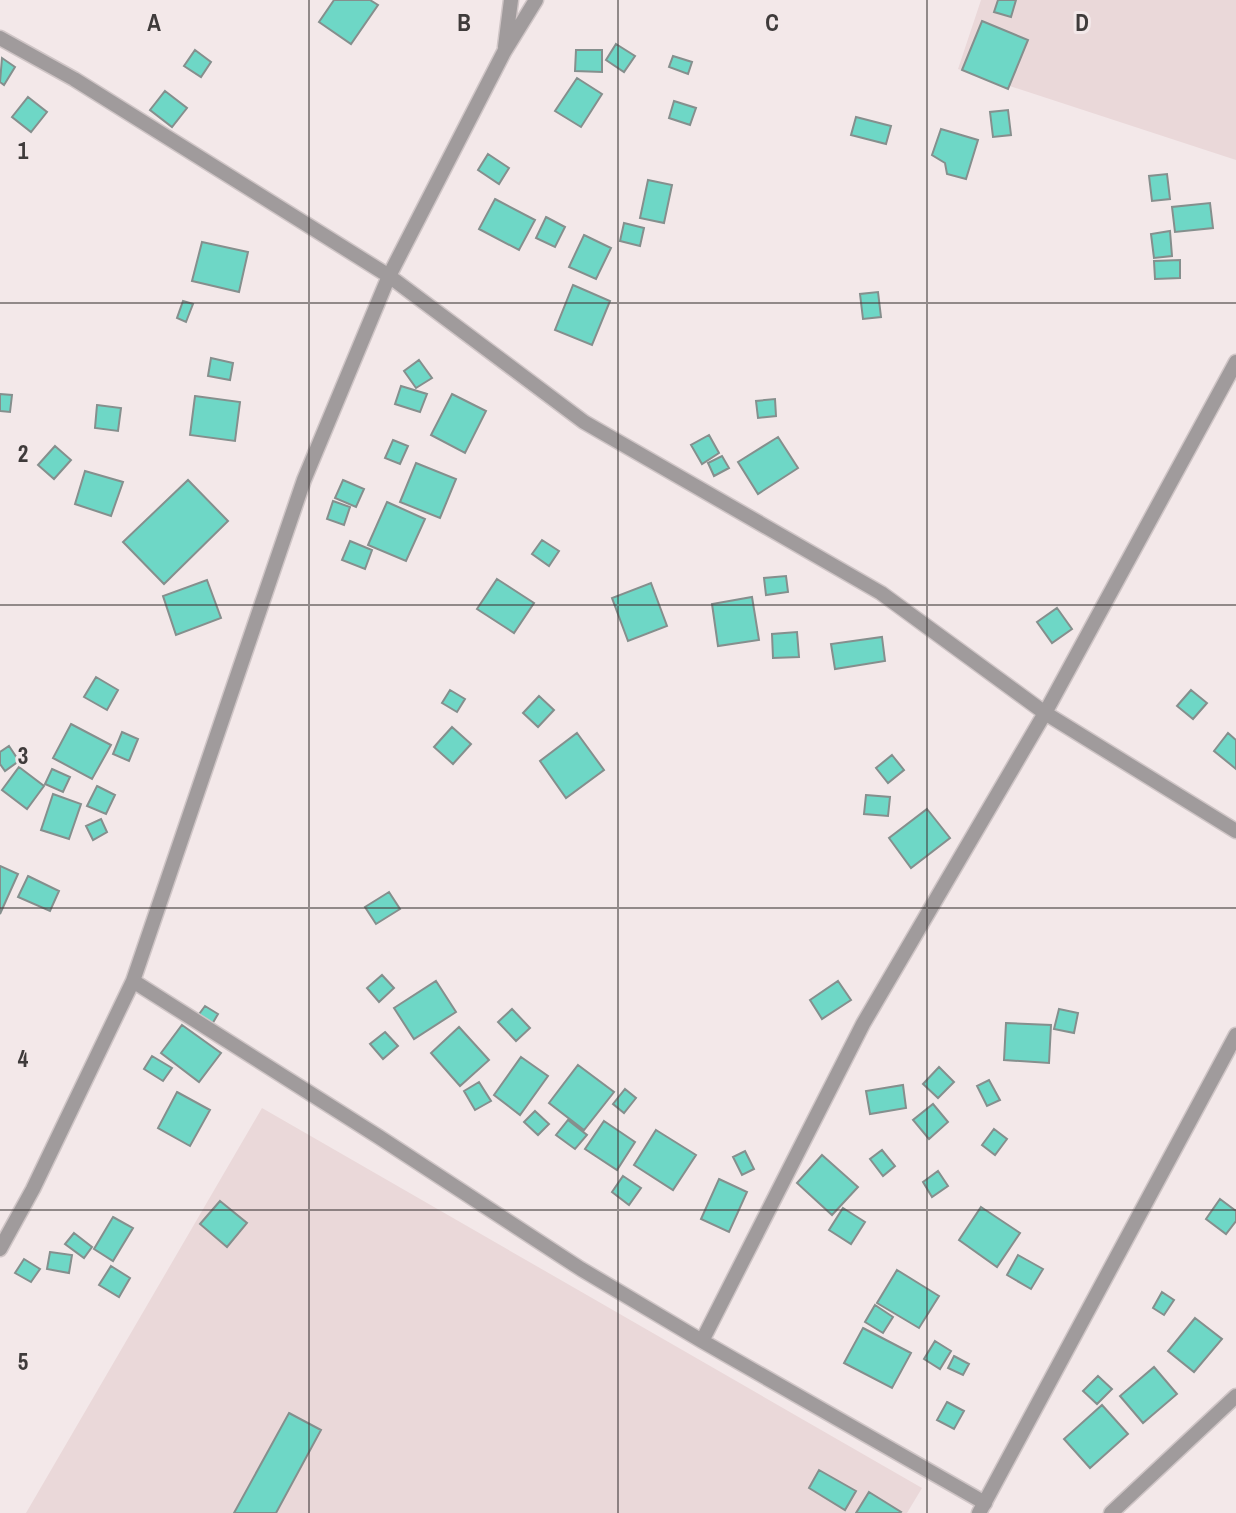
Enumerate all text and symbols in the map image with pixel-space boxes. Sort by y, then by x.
text: A [147,7,161,38]
text: B [457,7,471,38]
text: C [765,7,779,38]
text: D [1075,7,1089,38]
text: 1 [18,135,29,166]
text: 2 [18,438,28,469]
text: 3 [18,740,28,771]
text: 4 [18,1043,29,1074]
text: 5 [18,1346,28,1377]

